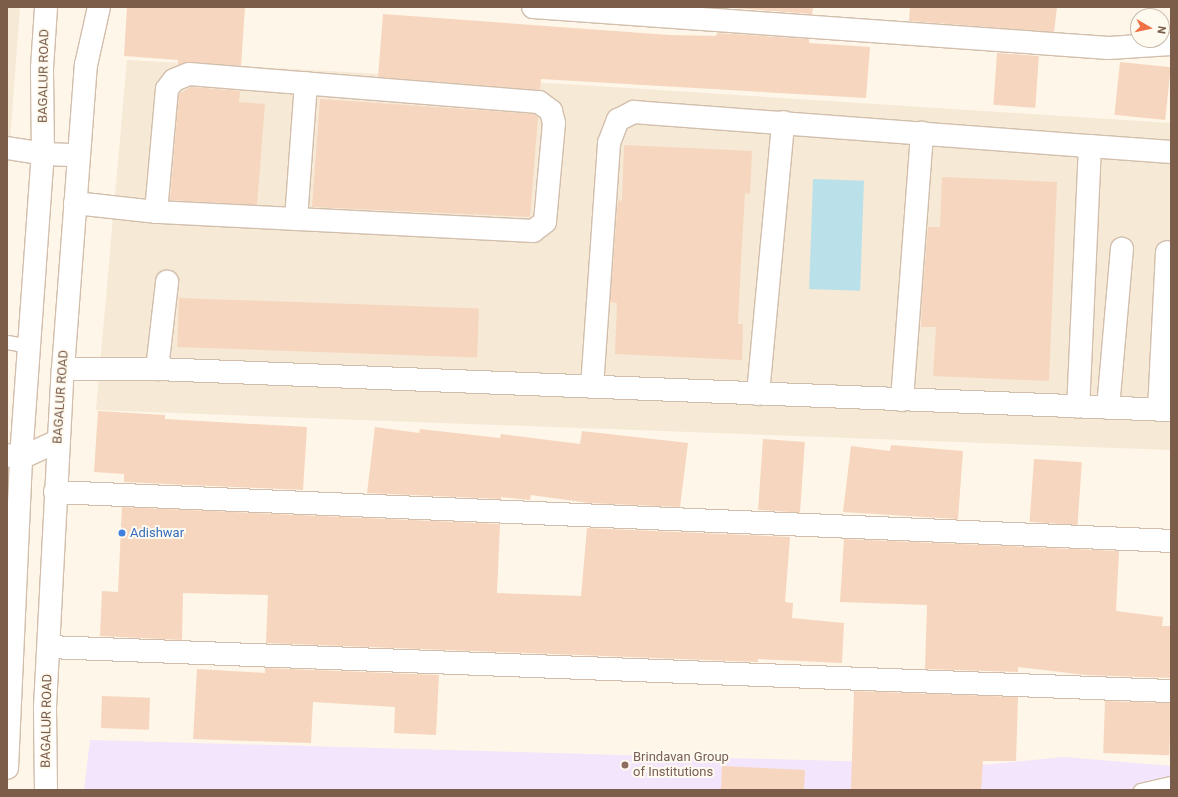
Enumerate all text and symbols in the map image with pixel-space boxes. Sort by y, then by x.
north arrow [1130,8,1170,48]
text: N [1154,25,1168,35]
street label: BAGALUR ROAD [35,29,53,123]
street label: BAGALUR ROAD [50,350,72,444]
place label: Adishwar [130,525,184,541]
marker: Adishwar [117,528,127,538]
street label: BAGALUR ROAD [38,674,56,768]
place label: Brindavan Group of Institutions [633,750,729,781]
marker: Brindavan Group of Institutions [620,760,630,770]

